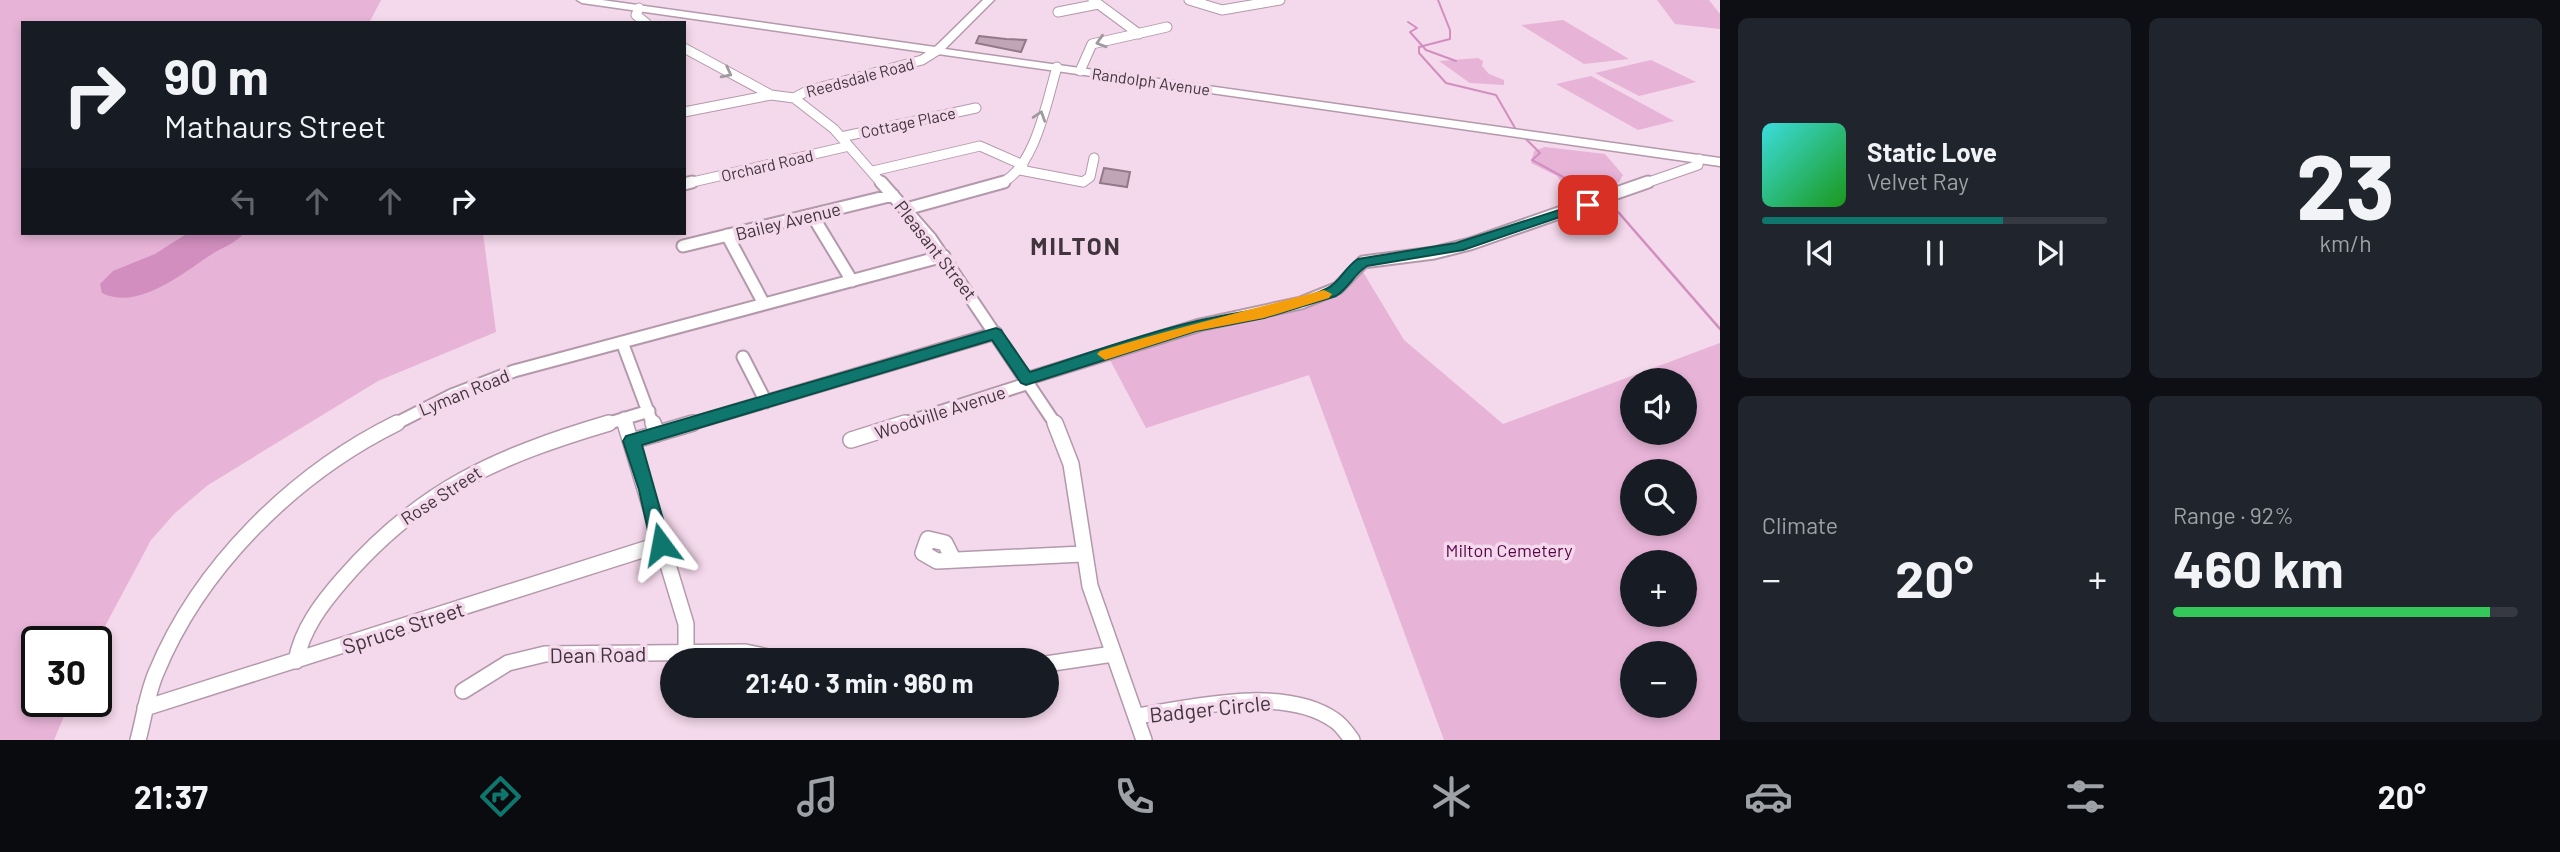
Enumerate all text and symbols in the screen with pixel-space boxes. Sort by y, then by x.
one-way arrow [1095,34,1107,49]
text: 90 m [164,46,269,105]
icon: right [49,49,140,140]
street label: Reedsdale Road [804,53,916,101]
street label: Randolph Avenue [1091,63,1211,99]
one-way arrow [720,64,732,78]
street label: Cottage Place [859,103,957,141]
text: Mathaurs Street [164,106,386,144]
one-way arrow [1032,111,1047,123]
text: 23 [2296,129,2395,238]
text: Static Love [1867,136,1997,167]
street label: Orchard Road [719,145,815,185]
text: Velvet Ray [1867,167,1969,195]
pin [1558,175,1618,235]
icon: left [225,182,263,220]
icon: ahead [298,182,336,220]
icon: ahead [371,182,409,220]
icon: right [444,182,482,220]
icon: arrive [1569,186,1607,224]
street label: Pleasant Street [890,196,982,304]
street label: Bailey Avenue [733,197,843,245]
text: km/h [2319,229,2372,257]
district label: MILTON [1030,231,1122,260]
icon: previous [1801,234,1839,272]
icon: pause [1916,234,1954,272]
icon: next [2031,234,2069,272]
street label: Lyman Road [416,364,512,420]
map controls [1620,368,1697,718]
button: sound [1620,368,1697,445]
street label: Woodville Avenue [872,380,1008,444]
button: search [1620,459,1697,536]
street label: Rose Street [397,461,485,529]
text: Range · 92% [2173,501,2294,529]
position arrow [624,507,698,581]
text: Climate [1762,511,1838,539]
text: 460 km [2173,536,2344,598]
park label: Milton Cemetery [1446,539,1572,561]
text: 20° [1895,546,1974,608]
button: + [1620,550,1697,627]
text: − [1762,555,1781,601]
text: + [2088,555,2107,601]
street label: Spruce Street [339,596,467,658]
speed limit sign: 30 [21,626,112,717]
street label: Dean Road [549,641,647,667]
button: − [1620,641,1697,718]
text: 21:40 · 3 min · 960 m [746,667,973,698]
street label: Badger Circle [1148,689,1272,727]
icon: directions [476,772,525,821]
icon: music [793,772,842,821]
icon: phone [1110,772,1159,821]
icon: climate [1427,772,1476,821]
icon: car [1744,772,1793,821]
icon: filters [2061,772,2110,821]
text: 21:37 [134,777,208,815]
text: 20° [2378,777,2426,815]

